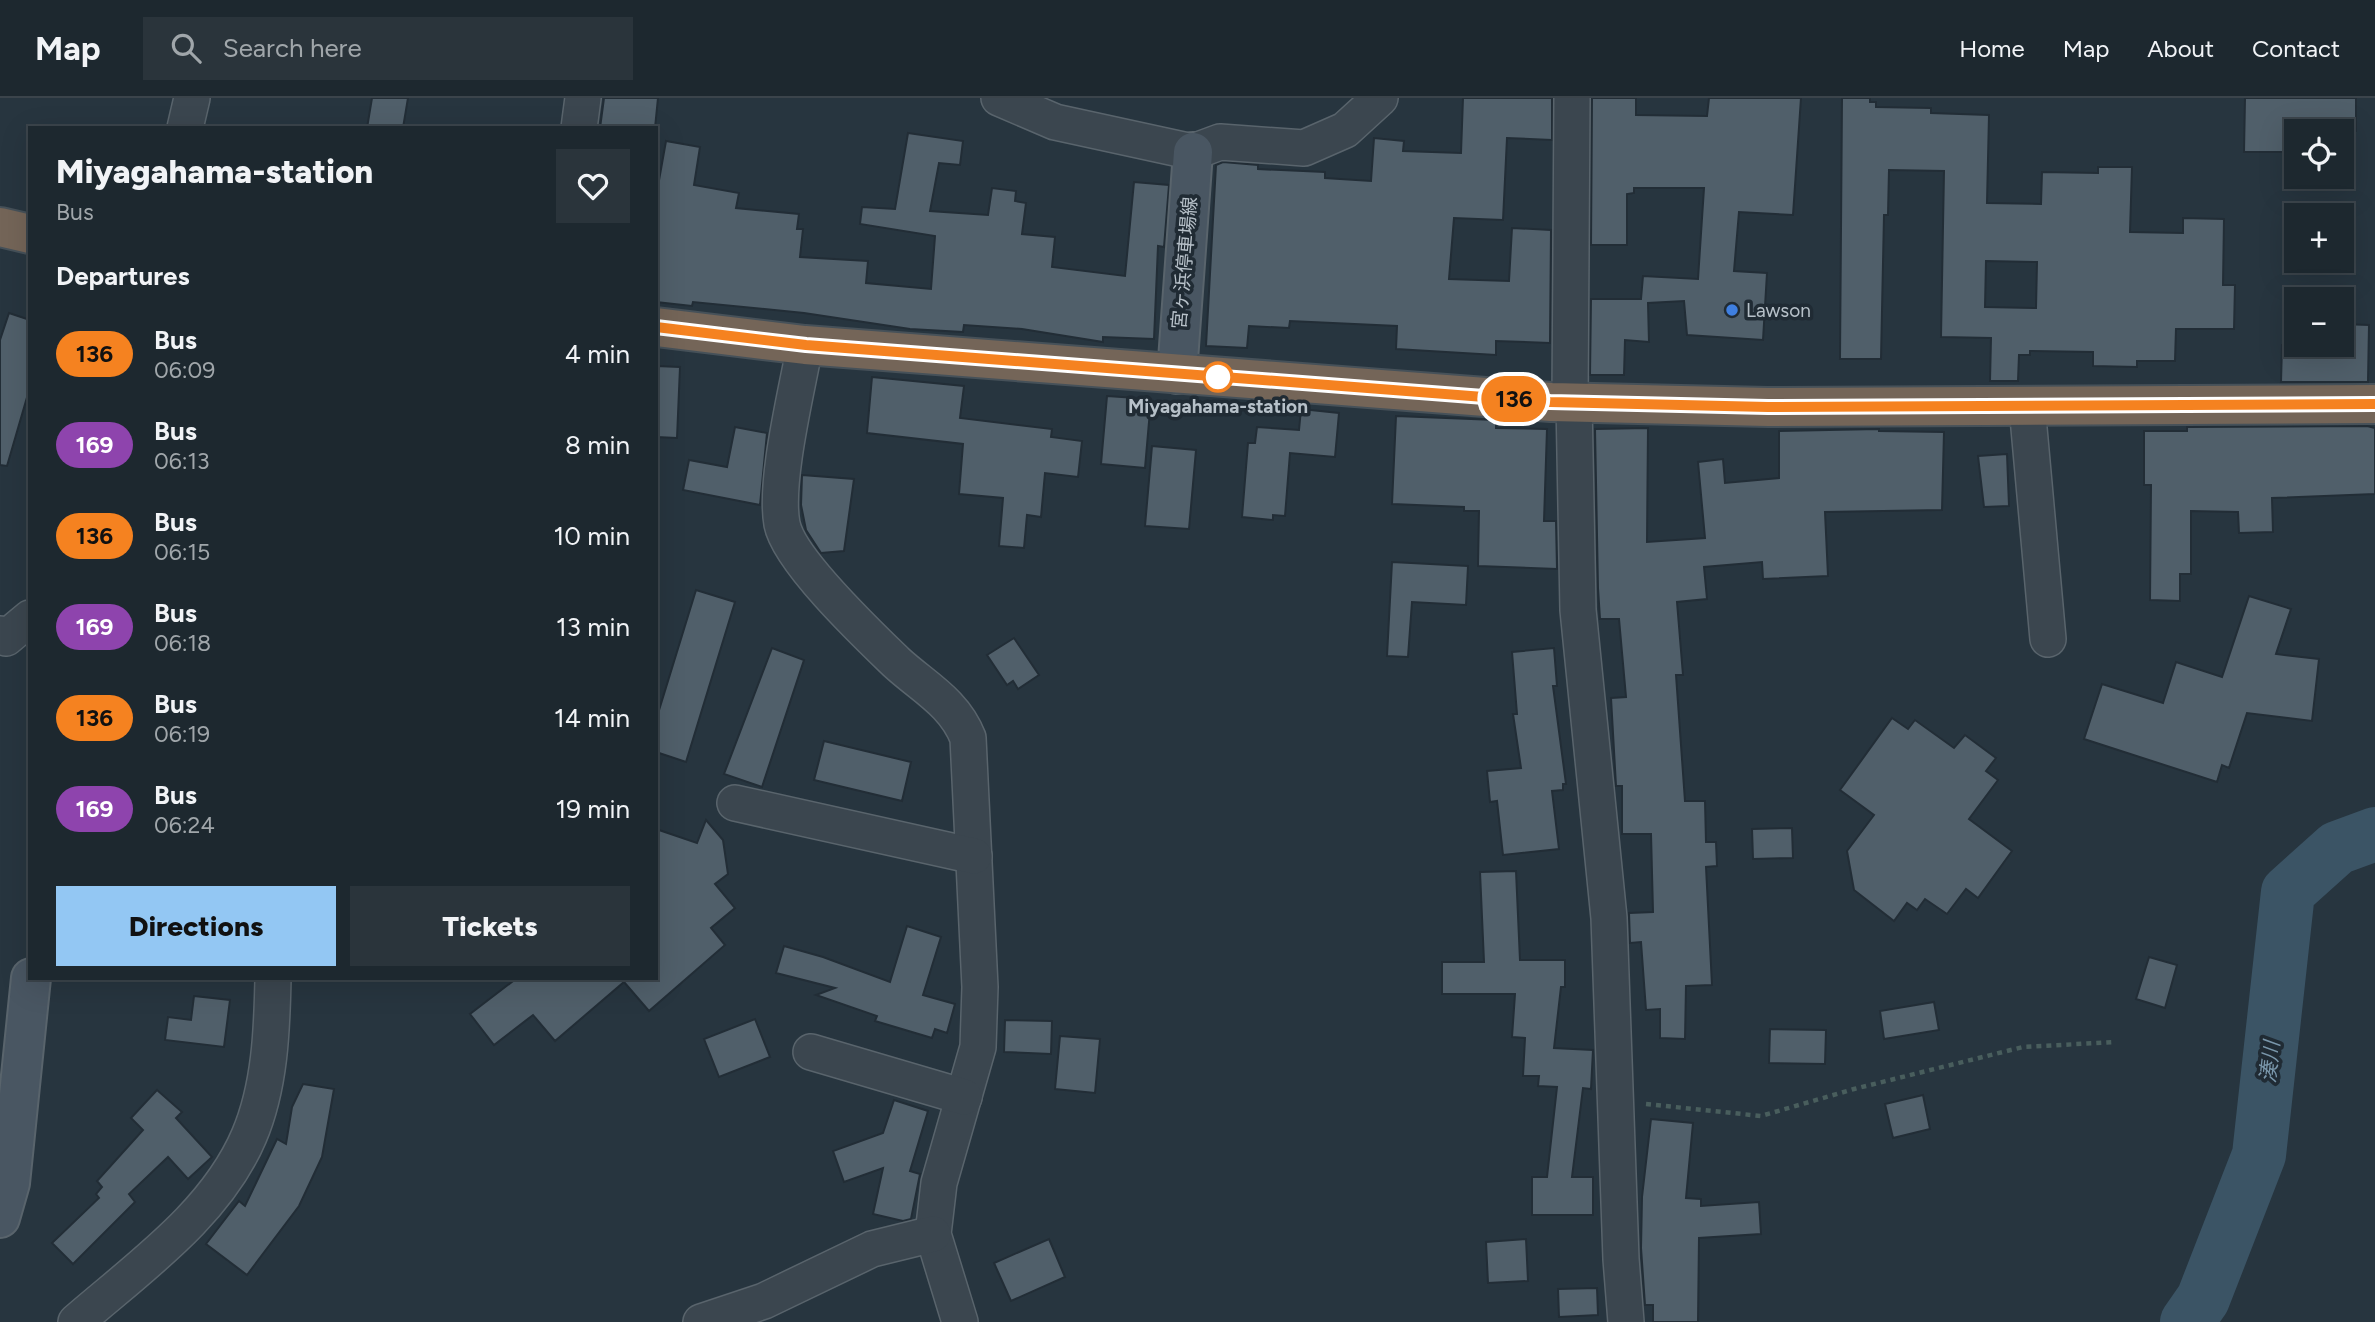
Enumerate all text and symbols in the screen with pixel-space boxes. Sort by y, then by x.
search box [143,17,633,80]
text: Map [35,29,101,68]
icon: search [167,29,205,67]
text: Search here [223,32,362,64]
text: Home [1959,34,2025,63]
text: Map [2063,34,2109,63]
text: About [2147,34,2214,63]
text: Contact [2252,34,2340,63]
map controls [2284,119,2354,357]
button: locate [2284,119,2354,189]
button: heart [556,149,630,223]
text: Miyagahama-station [56,152,373,191]
street label: 宮ヶ浜停車場線 [1167,196,1202,330]
text: Bus [56,198,94,226]
button: + [2284,203,2354,273]
text: Departures [56,260,190,292]
button: − [2284,287,2354,357]
place label: Lawson [1746,299,1811,322]
marker: Lawson [1724,302,1740,318]
text: Bus [154,324,197,356]
text: 4 min [565,338,630,370]
text: 136 [76,339,113,368]
text: 06:09 [154,356,215,384]
marker: Miyagahama-station [1203,362,1233,392]
line badge: 136 [1474,376,1554,422]
text: 136 [1495,384,1533,413]
place label: Miyagahama-station [1128,395,1308,418]
text: Bus [154,415,197,447]
text: 8 min [565,429,630,461]
text: 169 [76,430,113,459]
text: 06:13 [154,447,210,475]
text: Bus [154,506,197,538]
text: 10 min [554,520,630,552]
text: 136 [76,521,113,550]
text: 06:15 [154,538,210,566]
text: Bus [154,597,197,629]
text: 13 min [556,611,630,643]
text: 169 [76,612,113,641]
text: 06:18 [154,629,211,657]
text: Bus [154,688,197,720]
text: 14 min [554,702,630,734]
text: 136 [76,703,113,732]
text: 06:19 [154,720,210,748]
text: Bus [154,779,197,811]
text: 19 min [555,793,630,825]
text: 169 [76,794,113,823]
text: 06:24 [154,811,215,839]
button: Directions [56,886,336,966]
button: Tickets [350,886,630,966]
water label: 湊川 [2255,1038,2284,1084]

